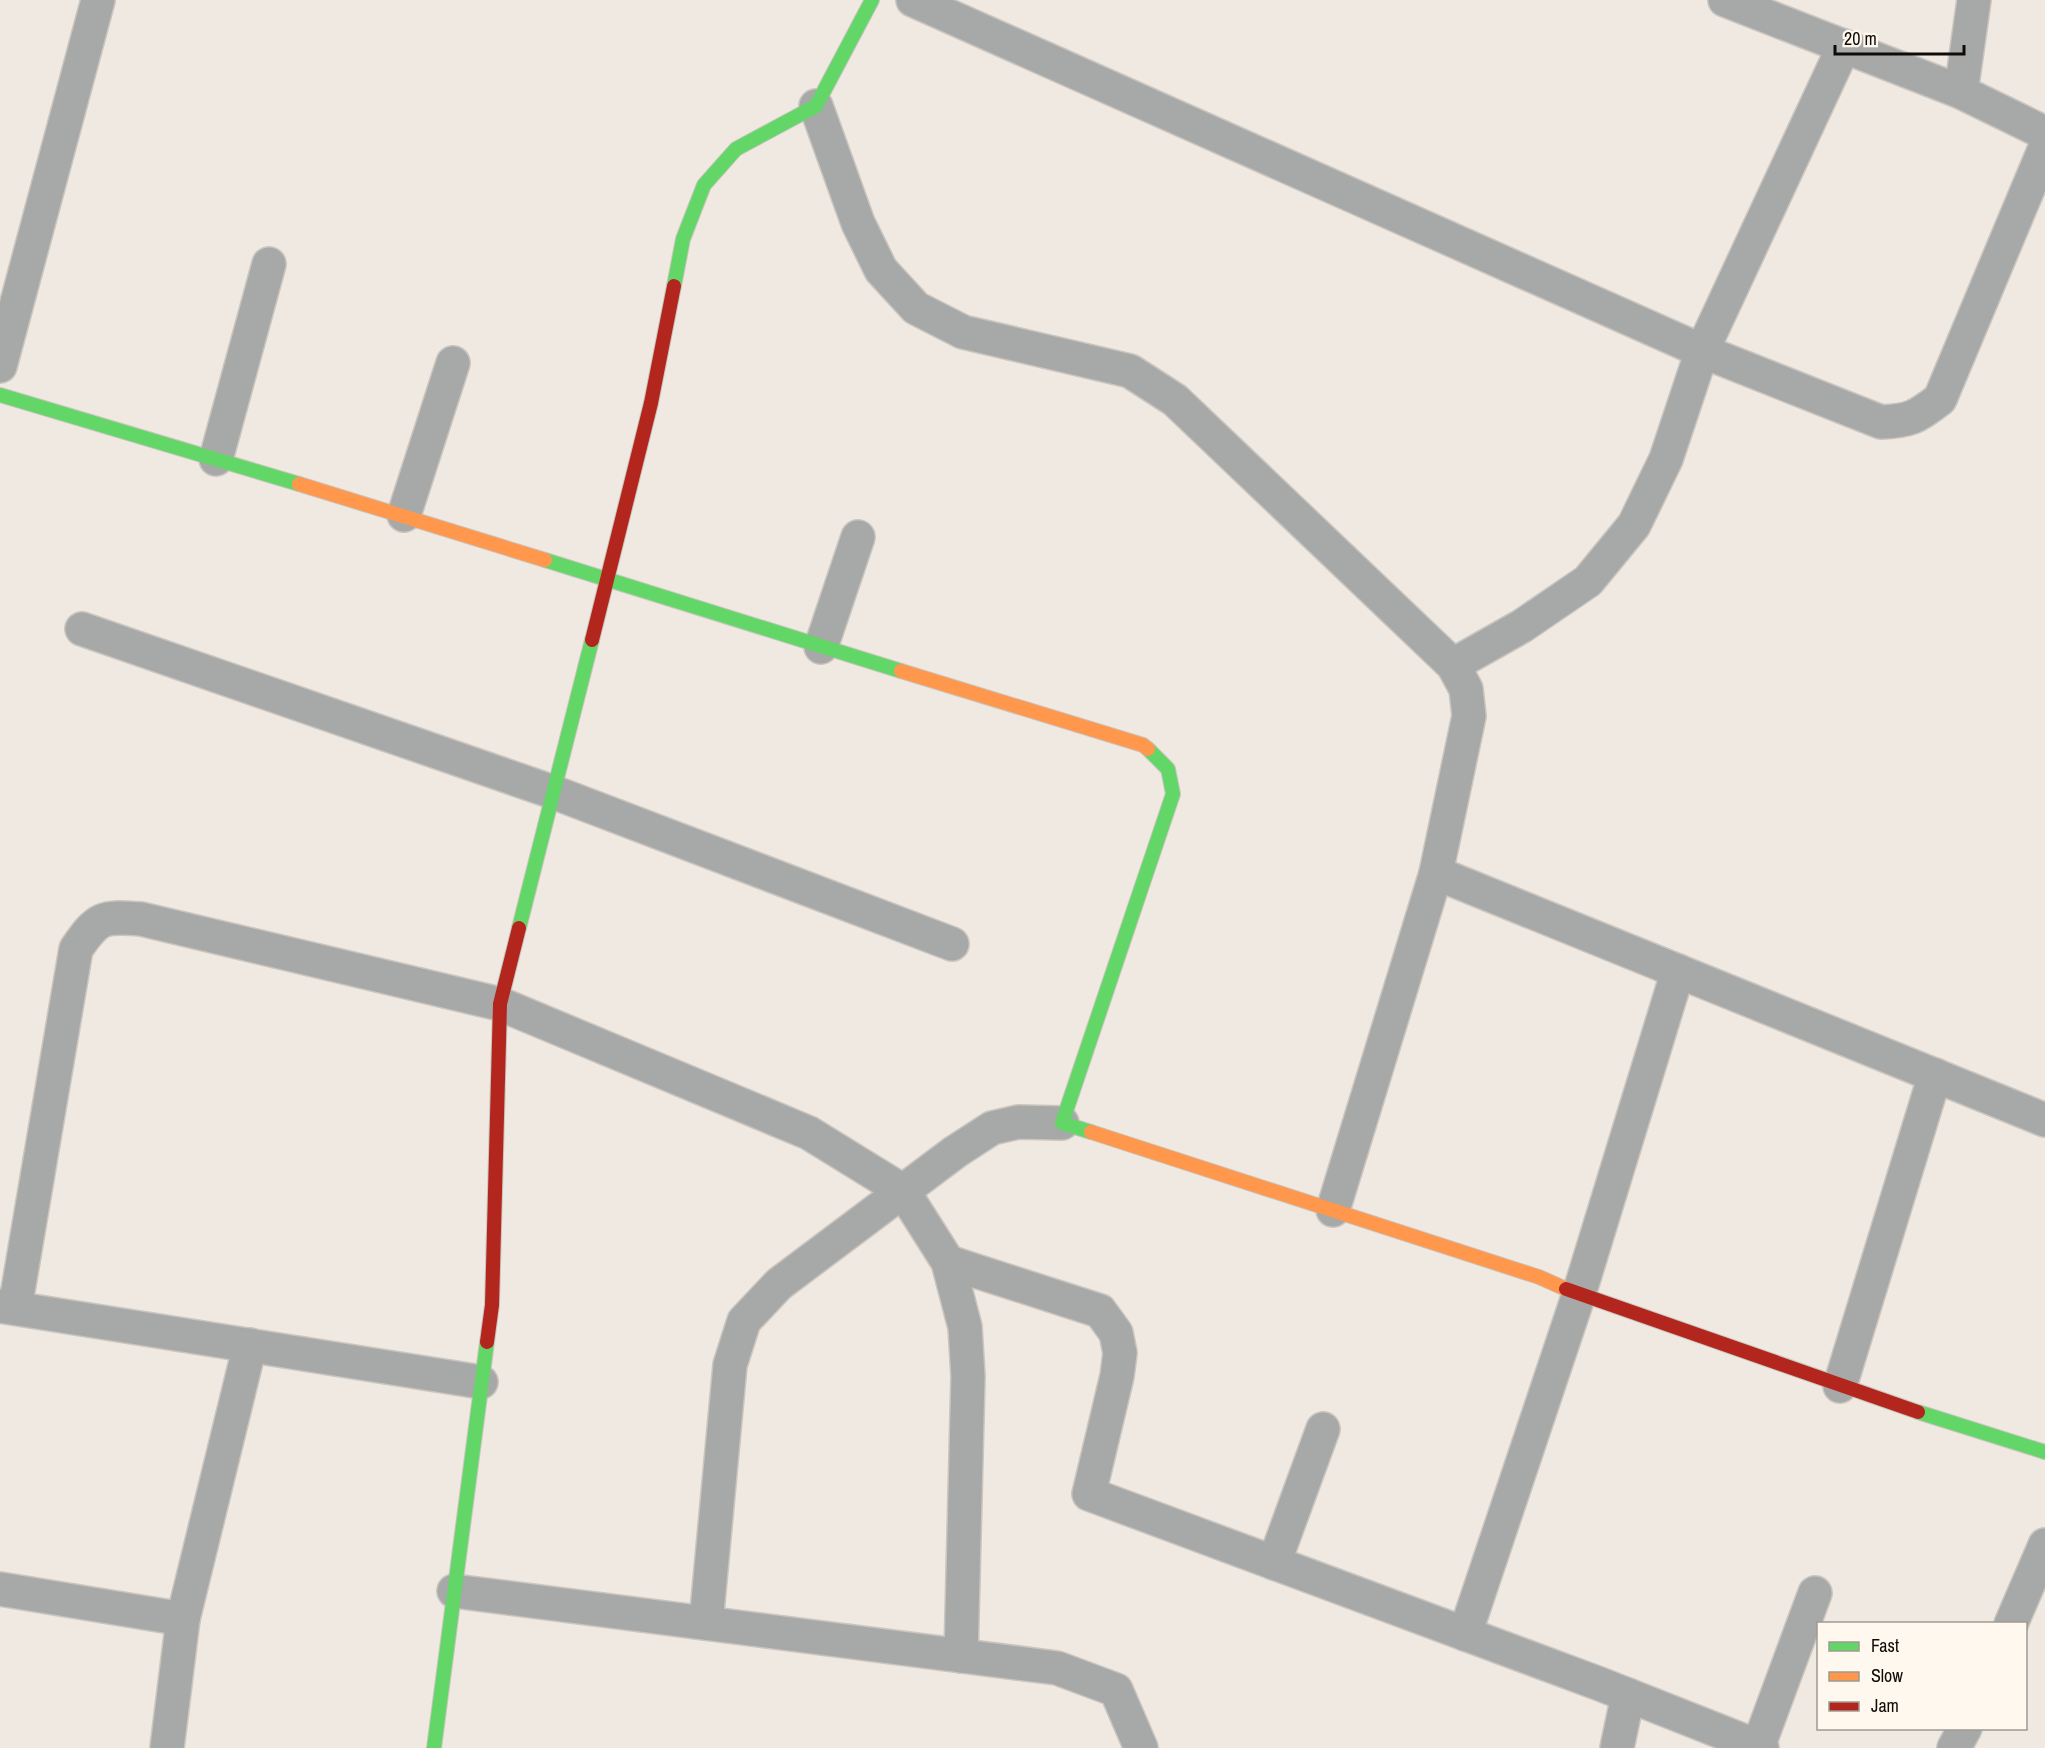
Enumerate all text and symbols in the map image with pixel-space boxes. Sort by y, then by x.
scale bar [1835,18,1964,56]
text: 20 m [1844,26,1877,51]
legend [1817,1622,2027,1730]
text: Fast [1871,1633,1899,1658]
text: Slow [1871,1663,1903,1688]
text: Jam [1871,1693,1899,1718]

